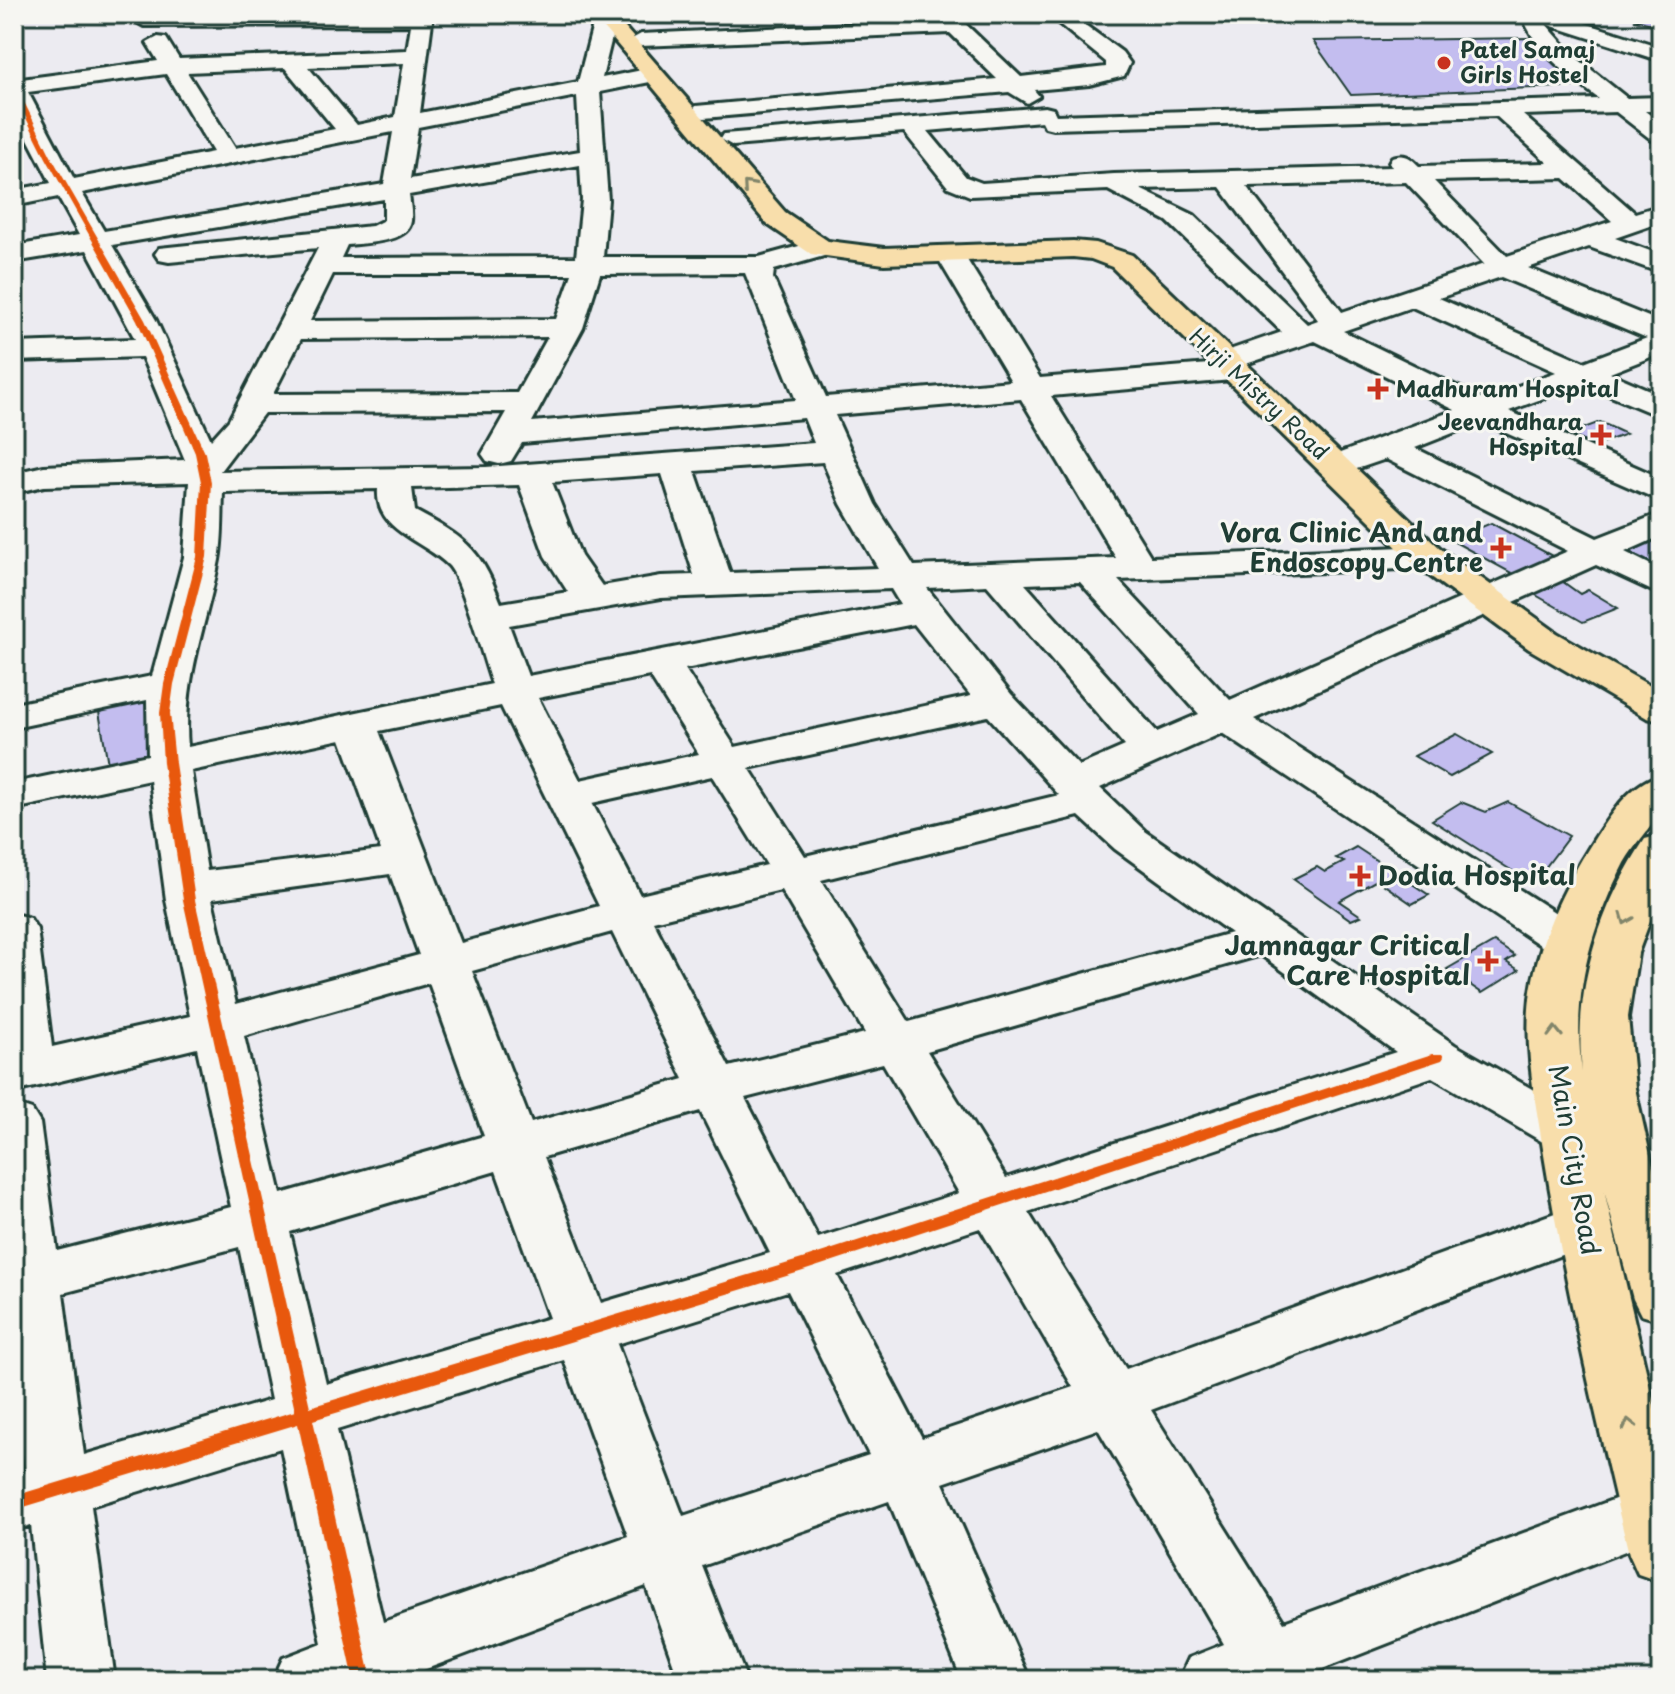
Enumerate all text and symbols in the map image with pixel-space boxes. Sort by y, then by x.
place label: Patel Samaj Girls Hostel [1460,32,1595,90]
marker: Patel Samaj Girls Hostel [1435,54,1453,72]
one-way arrow [743,181,758,195]
street label: Hirji Mistry Road [1183,319,1337,467]
place label: Madhuram Hospital [1396,371,1619,404]
marker: Madhuram Hospital [1367,378,1389,400]
place label: Jeevandhara Hospital [1438,404,1584,462]
marker: Jeevandhara Hospital [1590,424,1612,446]
place label: Vora Clinic And and Endoscopy Centre [1220,512,1483,581]
marker: Vora Clinic And and Endoscopy Centre [1490,537,1512,559]
place label: Dodia Hospital [1378,855,1576,894]
marker: Dodia Hospital [1349,865,1371,887]
one-way arrow [1620,911,1636,925]
place label: Jamnagar Critical Care Hospital [1225,925,1470,994]
marker: Jamnagar Critical Care Hospital [1477,950,1499,972]
one-way arrow [1546,1025,1563,1038]
street label: Main City Road [1540,1062,1611,1258]
one-way arrow [1621,1418,1638,1432]

